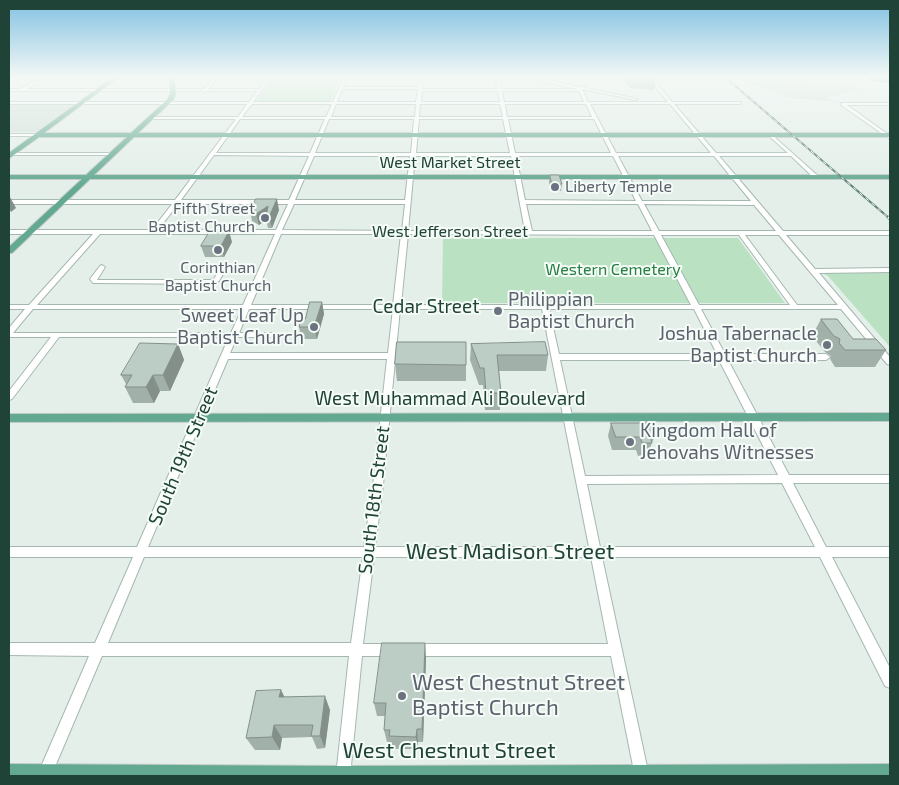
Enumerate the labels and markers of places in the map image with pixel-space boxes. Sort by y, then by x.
place label: Liberty Temple [565,177,672,197]
marker: Liberty Temple [549,181,561,193]
place label: Fifth Street Baptist Church [148,199,255,237]
marker: Fifth Street Baptist Church [259,212,271,224]
marker: Corinthian Baptist Church [212,244,224,256]
place label: Corinthian Baptist Church [165,258,271,296]
place label: Philippian Baptist Church [508,289,635,333]
place label: Sweet Leaf Up Baptist Church [177,305,304,349]
marker: Philippian Baptist Church [492,305,504,317]
marker: Sweet Leaf Up Baptist Church [308,321,320,333]
place label: Joshua Tabernacle Baptist Church [659,323,817,367]
marker: Joshua Tabernacle Baptist Church [821,339,833,351]
place label: Kingdom Hall of Jehovahs Witnesses [640,420,814,464]
marker: Kingdom Hall of Jehovahs Witnesses [624,436,636,448]
place label: West Chestnut Street Baptist Church [412,670,625,721]
marker: West Chestnut Street Baptist Church [396,690,408,702]

